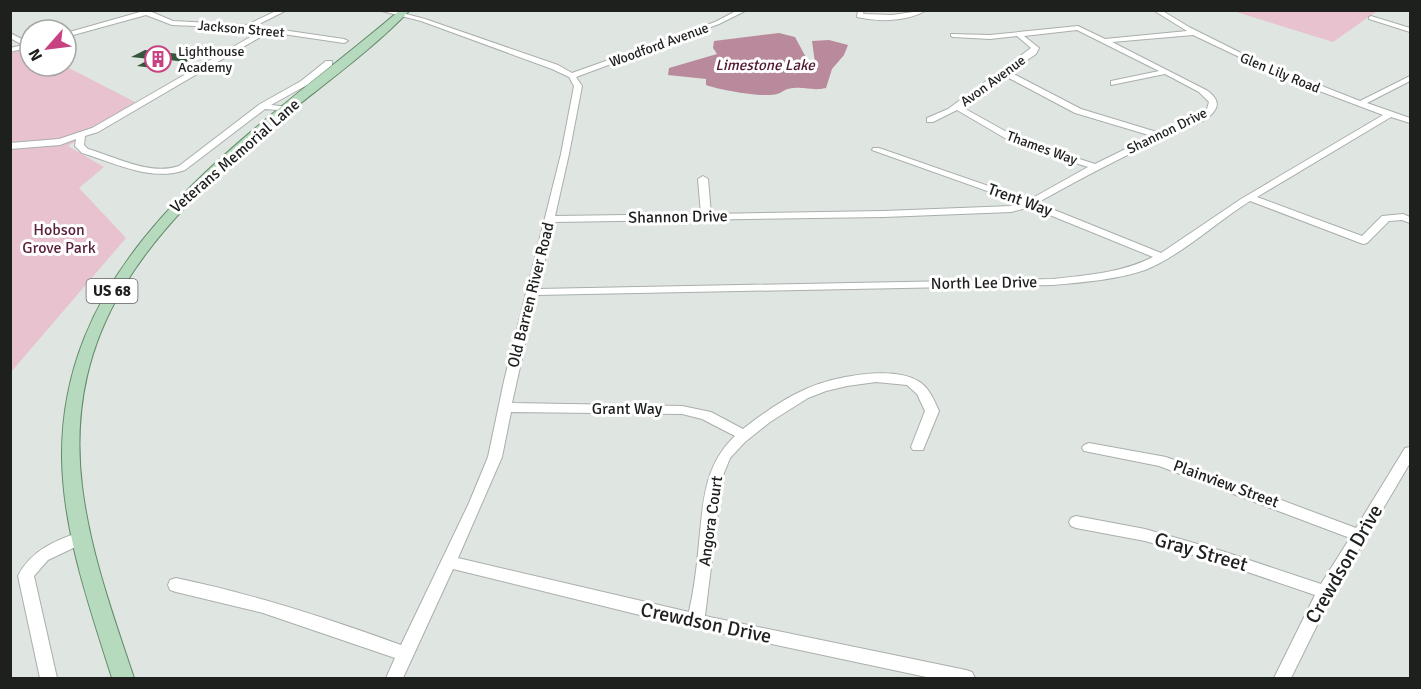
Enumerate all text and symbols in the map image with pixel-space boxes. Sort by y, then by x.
street label: Jackson Street [197,17,285,41]
north arrow [18,18,78,78]
street label: Woodford Avenue [607,19,711,71]
place label: Lighthouse Academy [178,43,244,76]
building icon: Lighthouse Academy [143,44,173,74]
text: N [24,45,47,64]
street label: Glen Lily Road [1237,49,1323,97]
street label: Avon Avenue [957,52,1029,110]
water label: Limestone Lake [715,56,816,74]
street label: Veterans Memorial Lane [166,94,304,218]
street label: Shannon Drive [1124,104,1210,158]
street label: Thames Way [1004,127,1080,169]
street label: Trent Way [985,179,1055,221]
street label: Shannon Drive [628,206,728,228]
park label: Hobson Grove Park [22,220,96,258]
street label: Old Barren River Road [503,220,559,370]
street label: North Lee Drive [931,272,1037,294]
road number: US 68 [86,279,138,303]
street label: Grant Way [592,399,663,419]
street label: Plainview Street [1171,456,1282,512]
street label: Angora Court [695,474,727,568]
street label: Crewdson Drive [1300,500,1388,628]
street label: Gray Street [1151,527,1251,577]
street label: Crewdson Drive [638,597,774,649]

